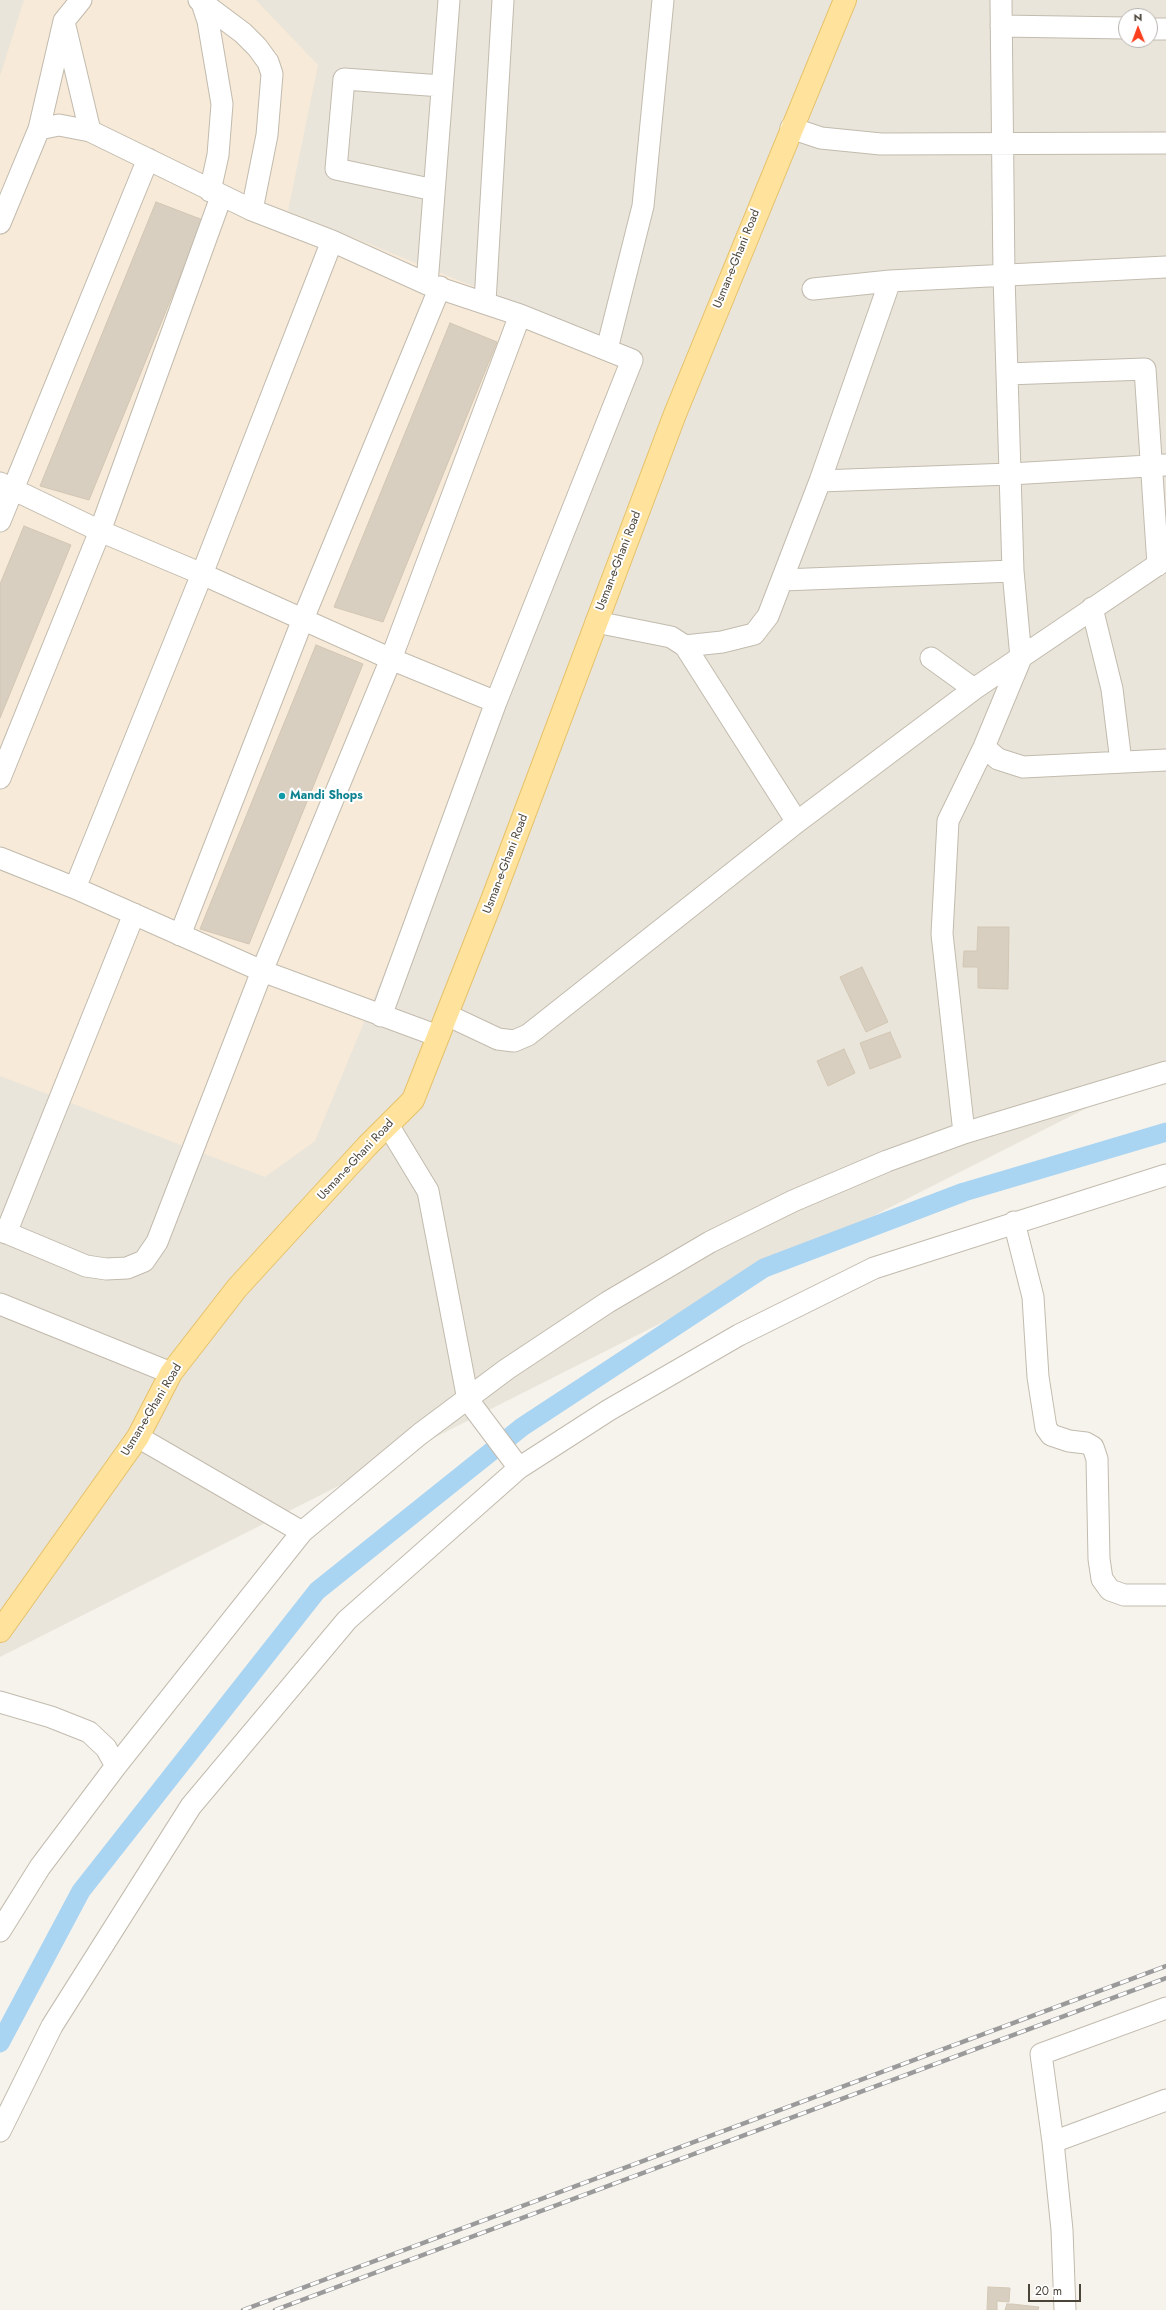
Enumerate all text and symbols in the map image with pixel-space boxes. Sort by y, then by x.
north arrow [1118,8,1158,48]
text: N [1133,9,1142,25]
street label: Usman-e-Ghani Road [711,207,763,311]
street label: Usman-e-Ghani Road [593,509,645,613]
place label: Mandi Shops [290,789,363,803]
marker: Mandi Shops [277,791,287,801]
street label: Usman-e-Ghani Road [480,812,532,916]
street label: Usman-e-Ghani Road [315,1117,397,1203]
street label: Usman-e-Ghani Road [119,1361,185,1459]
scale bar [1030,2276,1083,2302]
text: 20 m [1035,2282,1062,2300]

